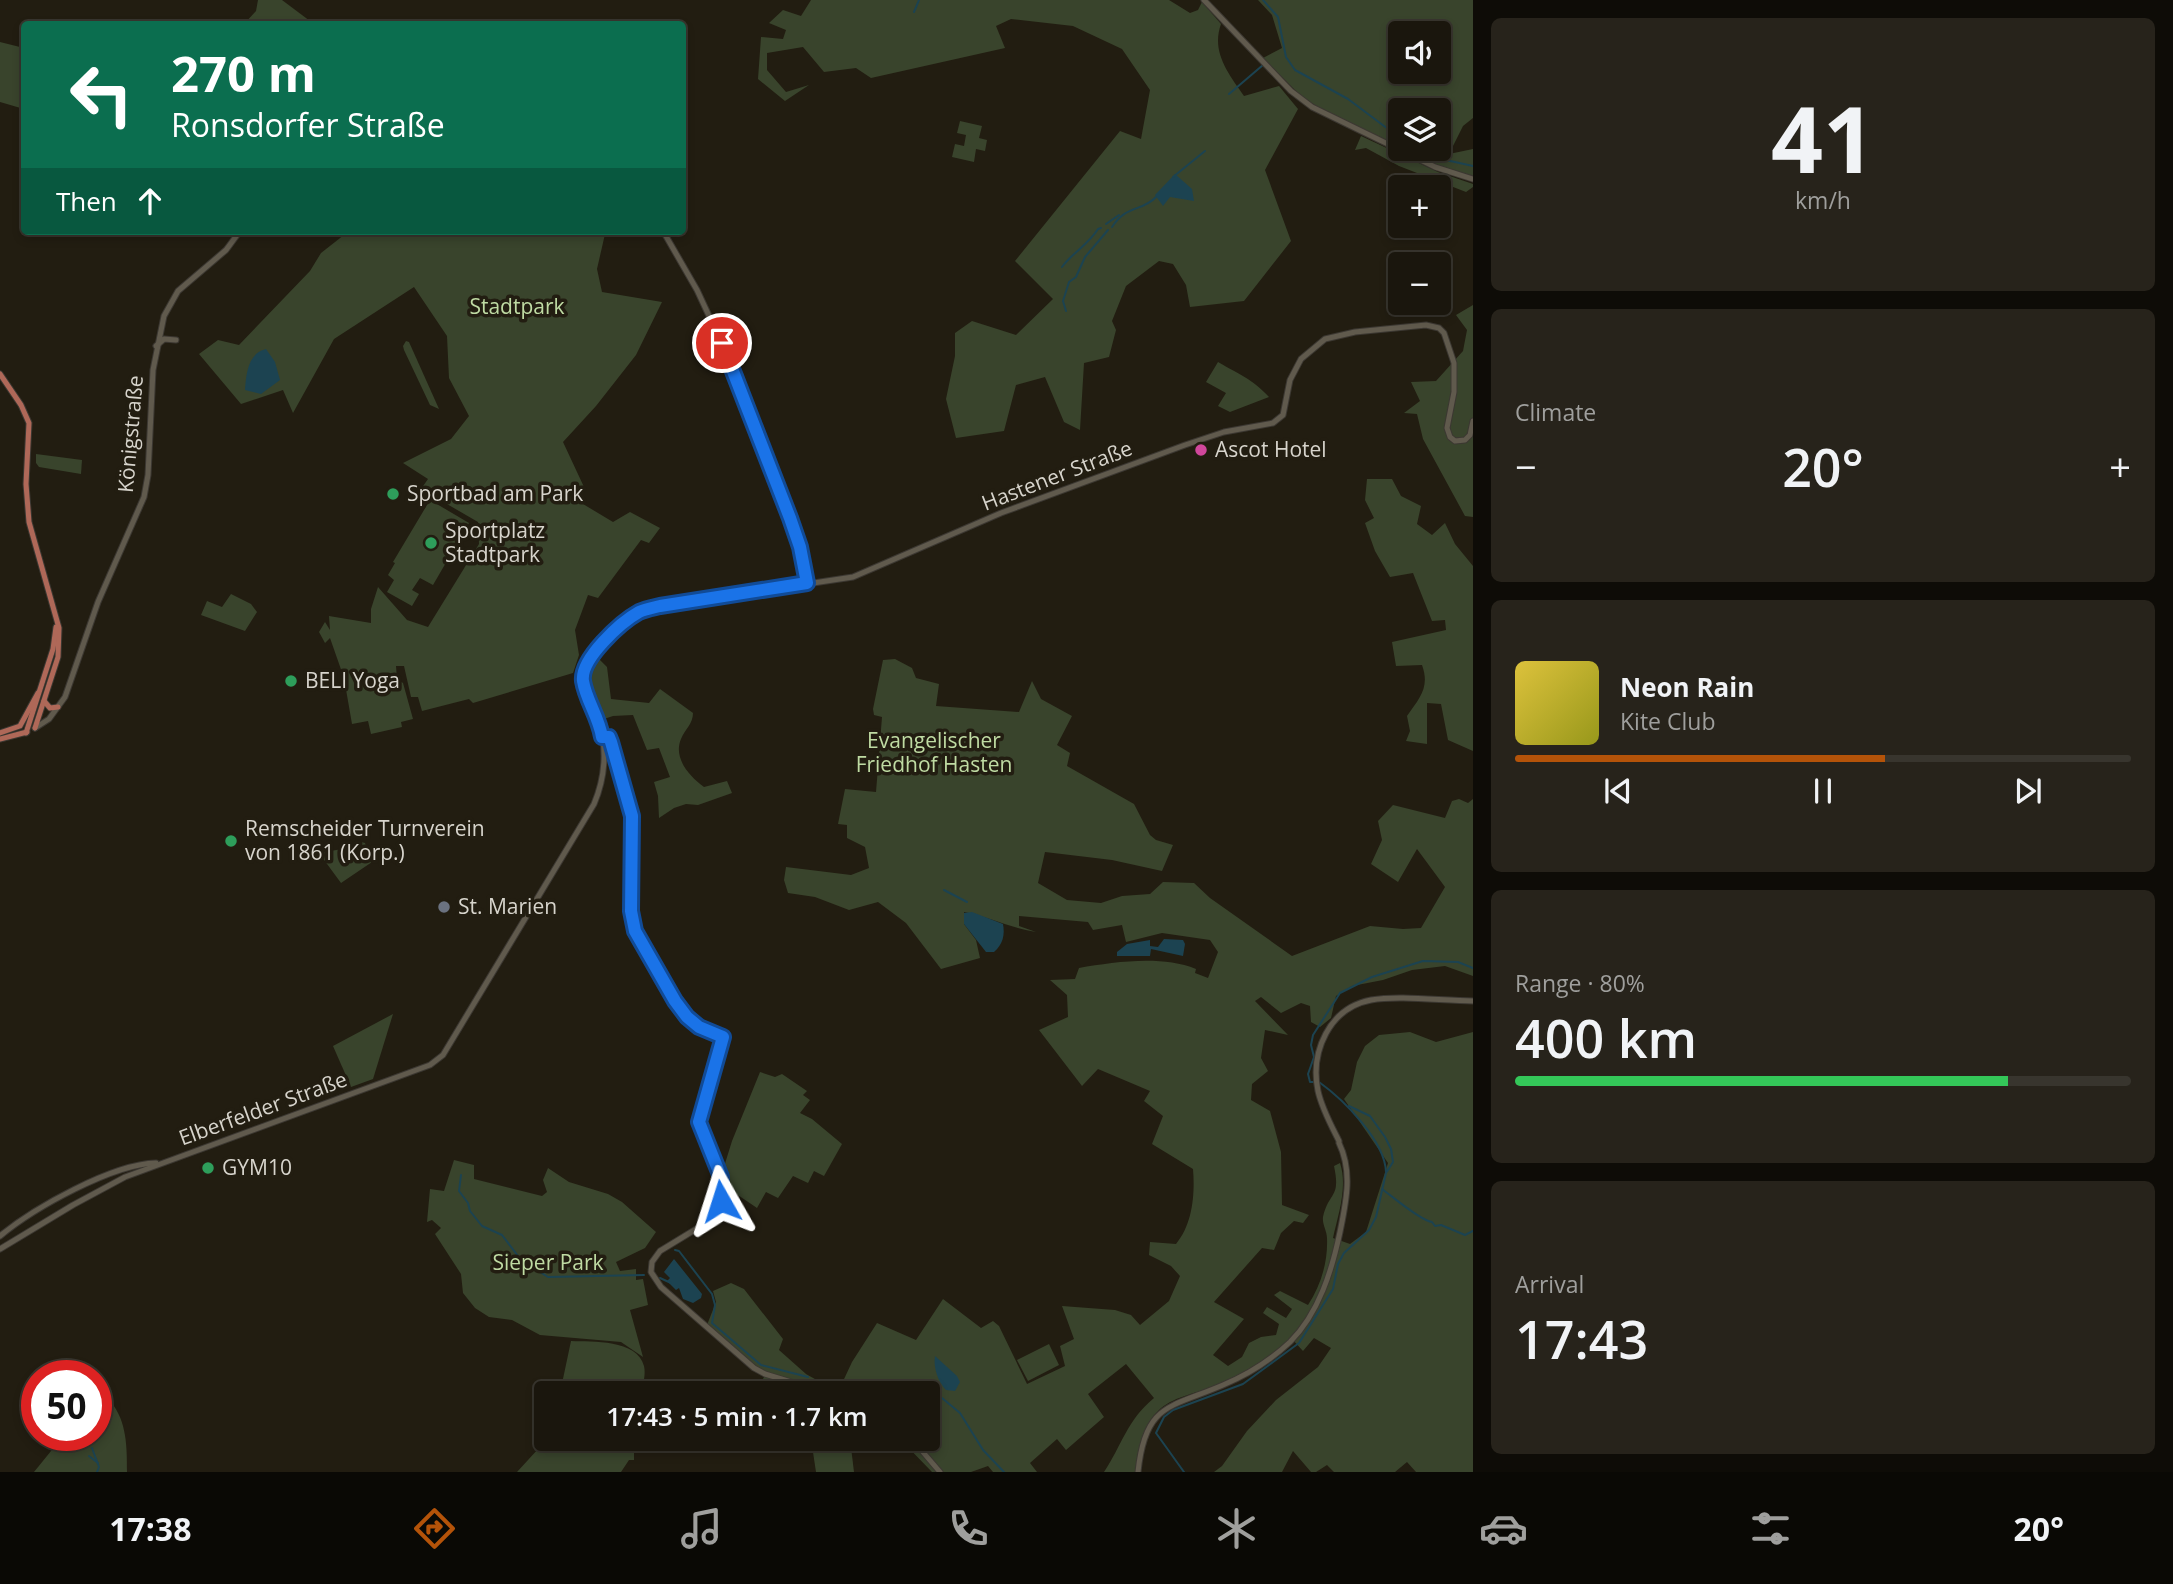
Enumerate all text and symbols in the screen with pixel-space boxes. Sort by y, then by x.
map controls [1388,21,1451,315]
button: sound [1388,21,1451,84]
text: 270 m [171,40,316,106]
icon: left [56,49,147,140]
text: 41 [1771,76,1875,200]
button: layers [1388,98,1451,161]
text: Ronsdorfer Straße [171,103,445,146]
button: + [1388,175,1451,238]
icon: ahead [131,182,169,220]
text: Then [56,183,117,219]
text: km/h [1795,184,1851,216]
button: − [1388,252,1451,315]
park label: Stadtpark [469,292,565,320]
pin [692,313,752,373]
icon: arrive [703,324,741,362]
street label: Königstraße [111,374,149,494]
text: Climate [1515,396,1596,428]
text: 20° [1782,431,1864,502]
street label: Hastener Straße [977,433,1136,517]
place label: Ascot Hotel [1215,435,1327,463]
text: − [1515,440,1537,492]
text: + [2109,440,2131,492]
marker: Ascot Hotel [1193,442,1209,458]
place label: Sportbad am Park [407,479,583,507]
marker: Sportbad am Park [385,486,401,502]
place label: Sportplatz Stadtpark [445,516,545,568]
marker: Sportplatz Stadtpark [423,535,439,551]
place label: BELI Yoga [305,666,400,694]
text: Neon Rain [1620,669,1754,705]
marker: BELI Yoga [283,673,299,689]
text: Kite Club [1620,705,1715,737]
park label: Evangelischer Friedhof Hasten [856,726,1012,778]
icon: previous [1599,772,1637,810]
icon: pause [1804,772,1842,810]
icon: next [2009,772,2047,810]
place label: Remscheider Turnverein von 1861 (Korp.) [245,814,485,866]
marker: Remscheider Turnverein von 1861 (Korp.) [223,833,239,849]
place label: St. Marien [458,892,557,920]
marker: St. Marien [436,899,452,915]
text: Range · 80% [1515,967,1645,999]
text: 400 km [1515,1002,1697,1073]
street label: Elberfelder Straße [175,1065,351,1152]
place label: GYM10 [222,1153,292,1181]
marker: GYM10 [200,1160,216,1176]
position arrow [684,1164,758,1238]
park label: Sieper Park [492,1248,604,1276]
text: Arrival [1515,1268,1584,1300]
text: 17:43 [1515,1303,1648,1374]
speed limit sign: 50 [21,1360,112,1451]
text: 17:43 · 5 min · 1.7 km [606,1398,868,1434]
icon: directions [410,1504,459,1553]
icon: music [677,1504,726,1553]
icon: phone [944,1504,993,1553]
icon: climate [1212,1504,1261,1553]
icon: car [1479,1504,1528,1553]
icon: filters [1746,1504,1795,1553]
text: 17:38 [109,1507,191,1550]
text: 20° [2014,1507,2064,1550]

